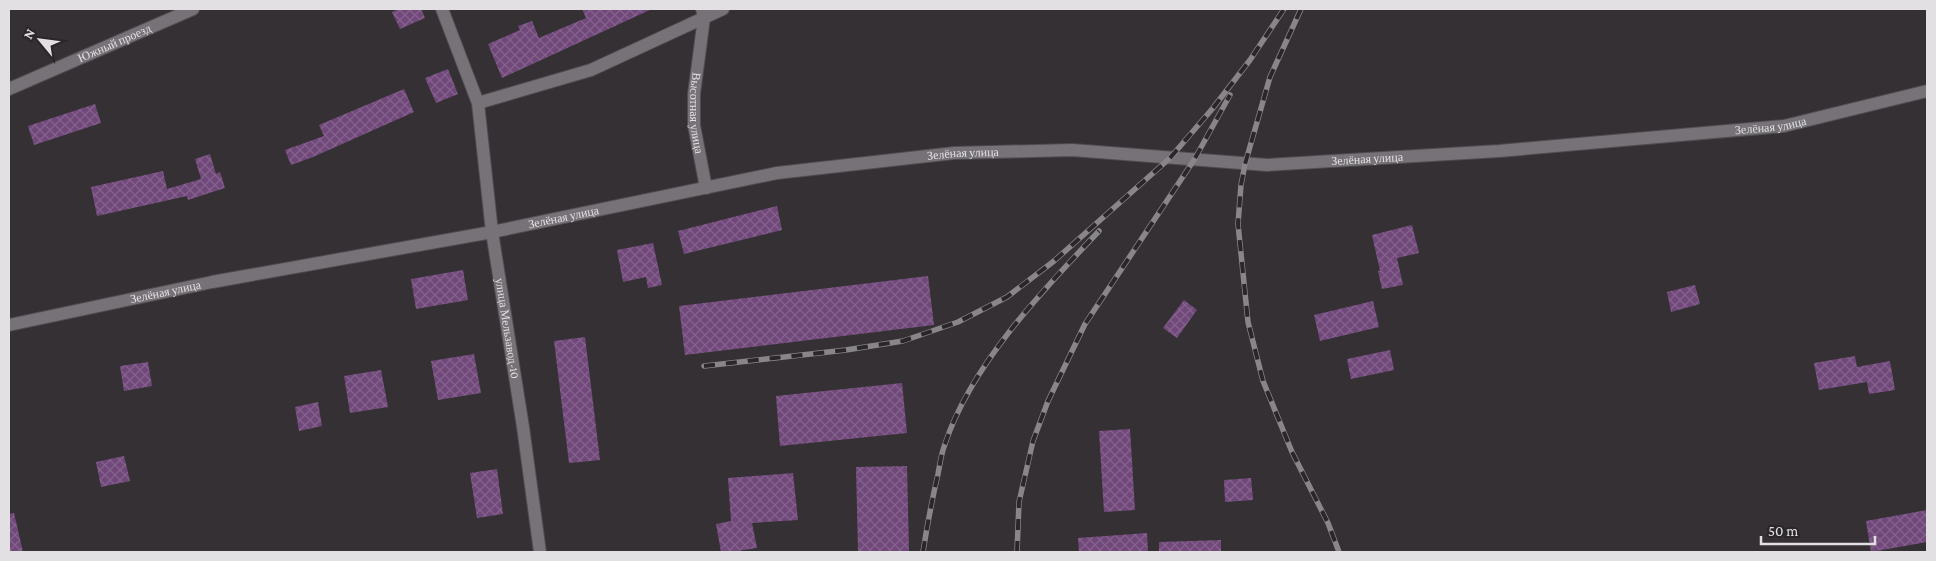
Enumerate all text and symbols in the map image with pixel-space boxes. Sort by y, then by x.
north arrow [15,15,65,65]
street label: Южный проезд [76,21,153,65]
text: N [19,25,38,42]
street label: Высотная улица [687,72,706,155]
street label: Зелёная улица [1734,114,1808,137]
street label: Зелёная улица [926,145,1000,163]
street label: Зелёная улица [1331,150,1404,168]
street label: Зелёная улица [527,203,601,231]
street label: Зелёная улица [129,277,203,306]
street label: улица Мельзавод-10 [492,277,522,380]
scale bar [1761,514,1875,546]
text: 50 m [1768,523,1798,539]

